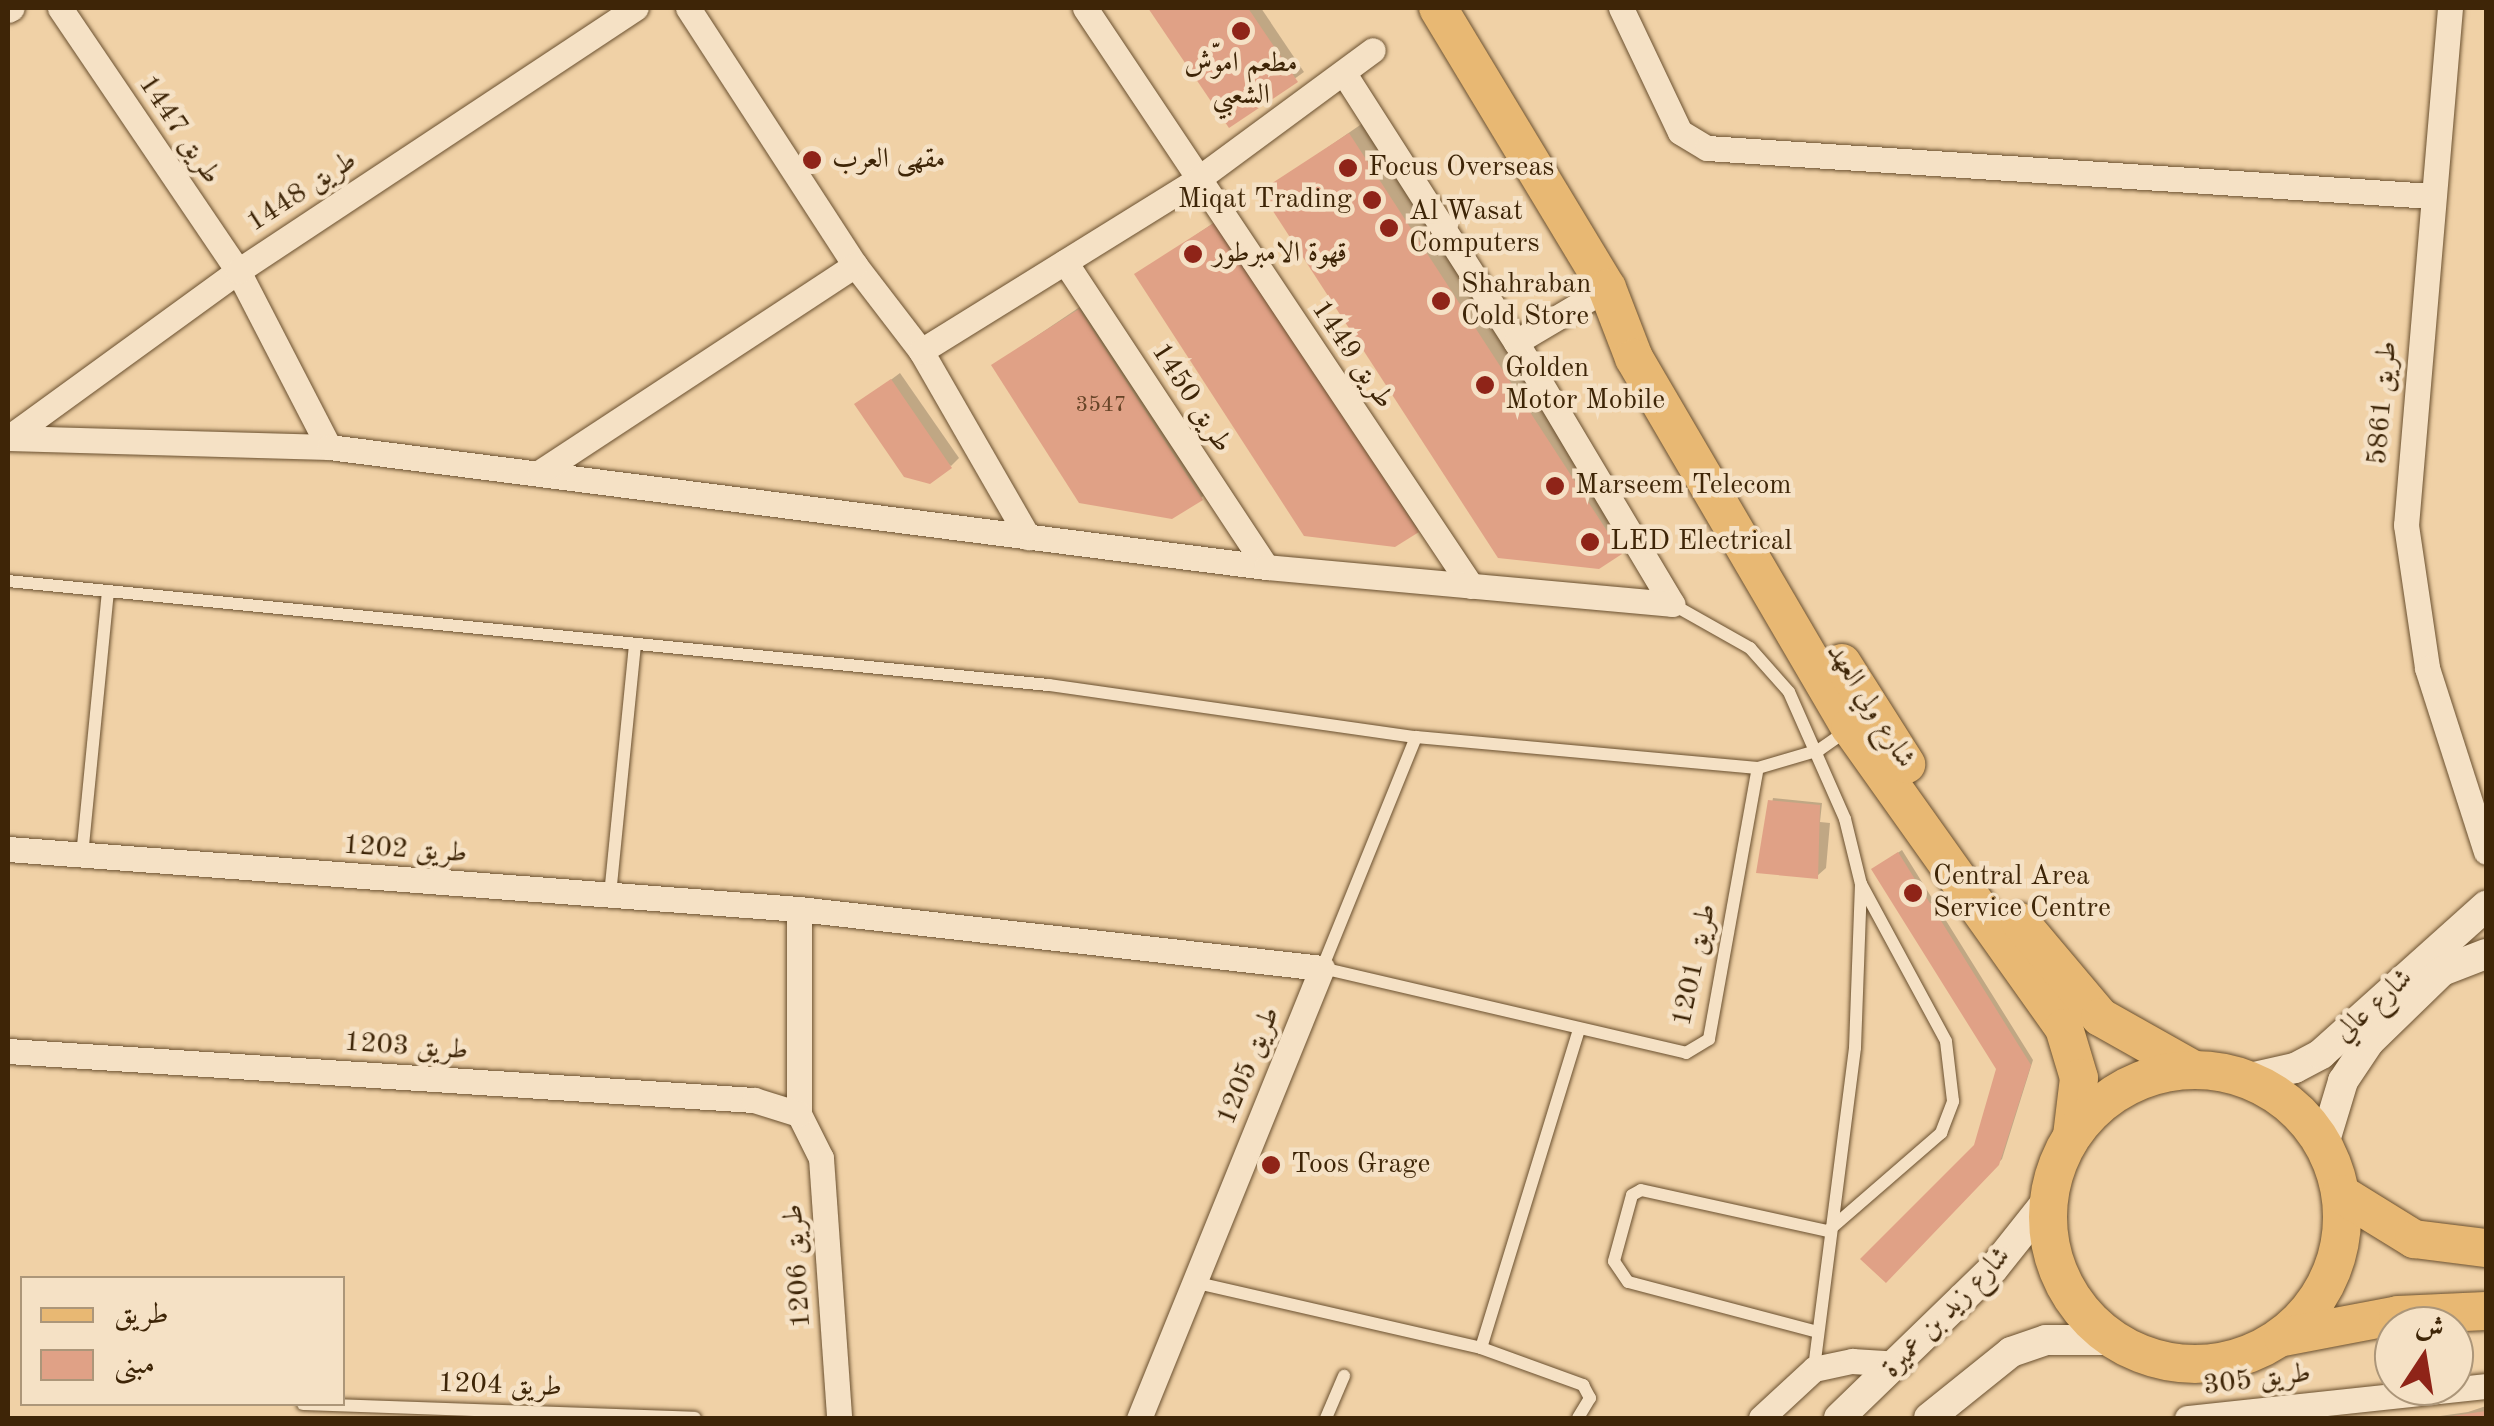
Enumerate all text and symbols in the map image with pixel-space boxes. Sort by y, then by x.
marker: مطعم اموّش الشعبي [1230,20,1252,42]
place label: مطعم اموّش الشعبي [1184,47,1298,113]
street label: طريق 1447 [130,69,228,191]
place label: مقهى العرب [832,143,945,177]
street label: طريق 1448 [241,144,363,240]
marker: مقهى العرب [801,149,823,171]
place label: Focus Overseas [1368,151,1554,185]
marker: Focus Overseas [1337,157,1359,179]
place label: Miqat Trading [1178,183,1352,217]
marker: Miqat Trading [1361,189,1383,211]
place label: Al Wasat Computers [1409,195,1540,261]
marker: Al Wasat Computers [1378,217,1400,239]
place label: قهوة الامبرطور [1213,237,1347,271]
marker: قهوة الامبرطور [1182,243,1204,265]
place label: Shahraban Cold Store [1461,268,1591,334]
marker: Shahraban Cold Store [1430,290,1452,312]
street label: طريق 1449 [1303,294,1401,416]
street label: طريق 1450 [1143,337,1239,459]
street label: طريق 5861 [2361,340,2405,466]
place label: Golden Motor Mobile [1505,352,1665,418]
marker: Golden Motor Mobile [1474,374,1496,396]
house number: 3547 [1075,393,1127,419]
place label: Marseem Telecom [1575,469,1791,503]
marker: Marseem Telecom [1544,475,1566,497]
place label: LED Electrical [1610,525,1792,559]
marker: LED Electrical [1579,531,1601,553]
street label: شارع ولي العهد [1818,637,1922,775]
street label: طريق 1202 [342,829,468,871]
place label: Central Area Service Centre [1933,860,2111,926]
marker: Central Area Service Centre [1902,882,1924,904]
street label: طريق 1201 [1666,901,1724,1029]
street label: شارع عالي [2328,962,2420,1050]
street label: طريق 1205 [1210,1002,1288,1130]
street label: طريق 1203 [343,1026,469,1068]
place label: Toos Grage [1291,1148,1430,1182]
marker: Toos Grage [1260,1154,1282,1176]
street label: طريق 1206 [777,1203,819,1329]
street label: شارع زيد بن عميرة [1876,1240,2018,1386]
legend [20,1276,345,1406]
text: طريق [114,1300,169,1330]
north arrow [2374,1306,2474,1406]
text: ش [2413,1312,2446,1345]
text: مبنى [114,1350,155,1380]
street label: طريق 305 [2201,1357,2313,1403]
street label: طريق 1204 [437,1367,563,1405]

